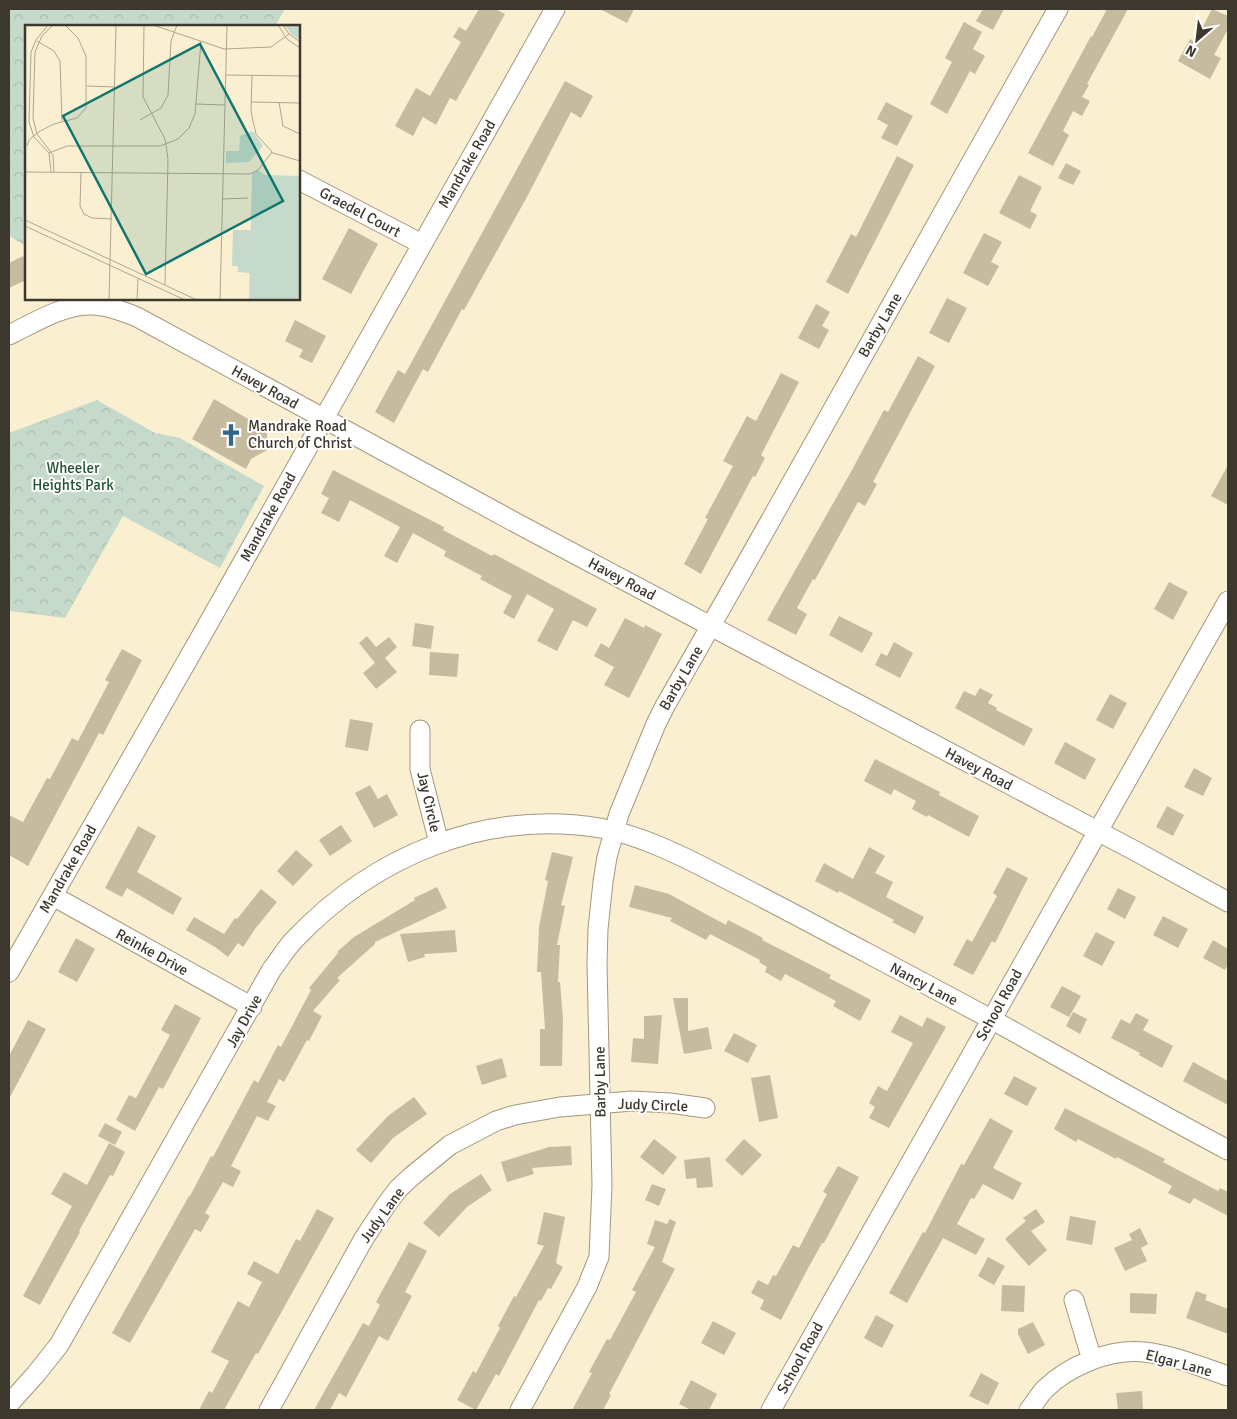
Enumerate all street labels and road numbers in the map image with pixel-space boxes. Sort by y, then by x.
street label: Mandrake Road [434,117,500,211]
street label: Graedel Court [316,183,404,241]
street label: Barby Lane [854,290,906,360]
street label: Havey Road [228,361,302,413]
street label: Mandrake Road [236,469,300,565]
street label: Havey Road [585,554,659,604]
street label: Barby Lane [655,643,707,713]
street label: Havey Road [942,744,1016,794]
street label: Jay Circle [413,770,445,834]
street label: Mandrake Road [35,822,101,916]
street label: Reinke Drive [113,925,191,979]
street label: Nancy Lane [887,959,961,1009]
street label: School Road [972,966,1026,1044]
street label: Jay Drive [222,991,266,1051]
street label: Barby Lane [590,1046,610,1118]
street label: Judy Circle [618,1095,688,1115]
street label: Judy Lane [356,1184,408,1246]
street label: School Road [773,1319,827,1397]
street label: Elgar Lane [1144,1345,1214,1381]

